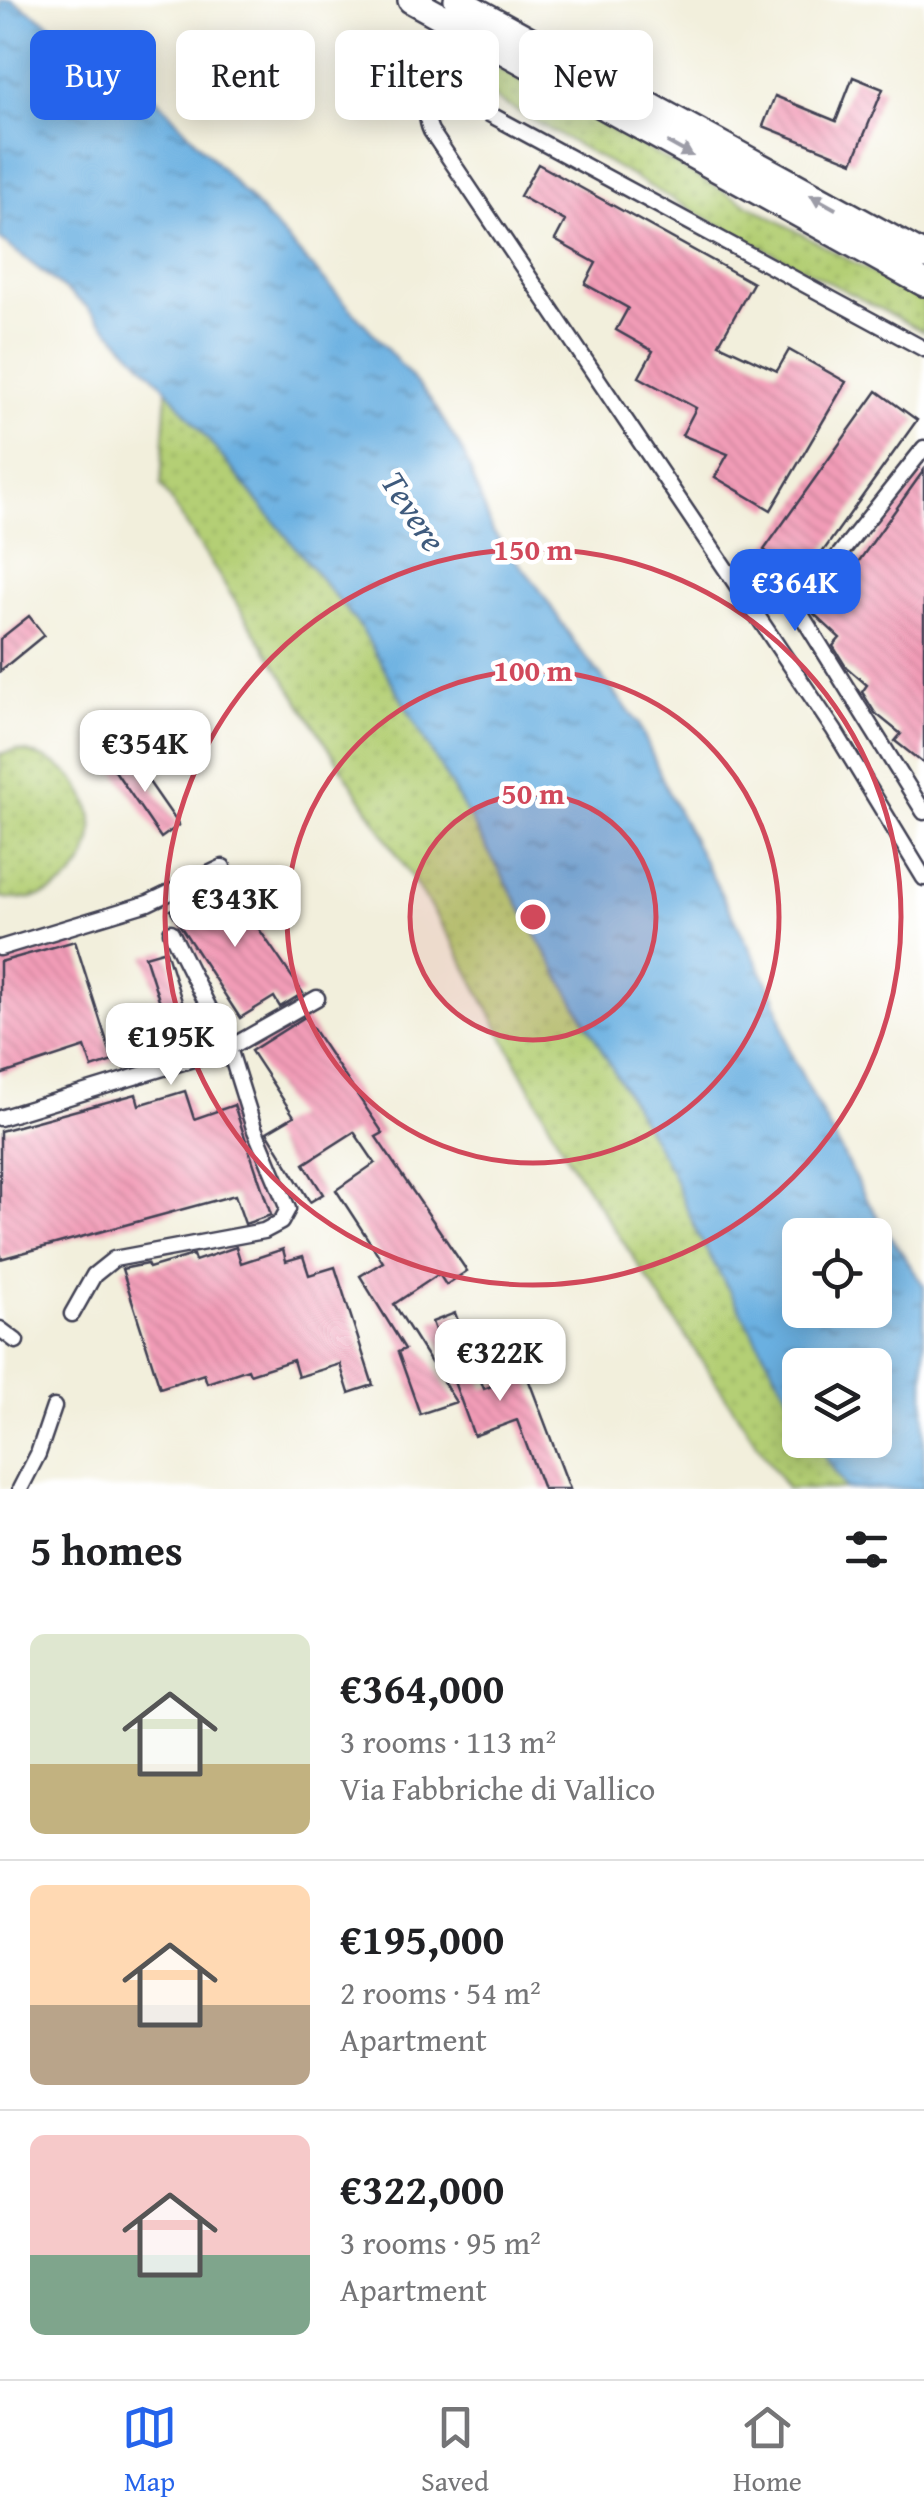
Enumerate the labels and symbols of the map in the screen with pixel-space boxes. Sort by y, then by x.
one-way arrow [665,140,694,157]
one-way arrow [809,194,838,211]
water label: Tevere [369,460,459,562]
text: 150 m [494,527,573,571]
pin: €364K [725,549,865,634]
text: 100 m [494,648,573,692]
pin: €354K [75,710,215,795]
text: 50 m [501,771,565,815]
pin: €343K [165,865,305,950]
centre of rings [515,899,551,935]
pin: €195K [101,1003,241,1088]
pin: €322K [430,1319,570,1404]

